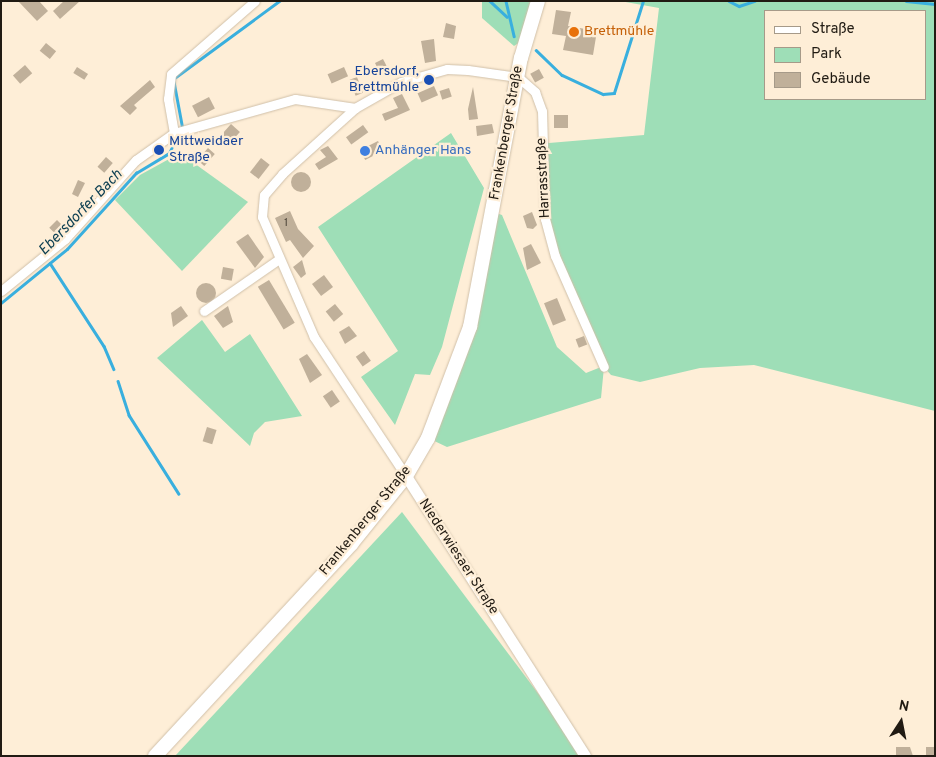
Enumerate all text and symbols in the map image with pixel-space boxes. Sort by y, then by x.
legend [764,10,926,100]
text: Straße [811,20,855,39]
place label: Brettmühle [584,24,654,40]
marker: Brettmühle [568,26,580,38]
text: Park [811,45,842,64]
place label: Ebersdorf, Brettmühle [349,64,419,96]
street label: Frankenberger Straße [487,65,527,201]
text: Gebäude [811,70,871,89]
marker: Ebersdorf, Brettmühle [423,74,435,86]
place label: Mittweidaer Straße [169,134,243,166]
street label: Harrasstraße [534,137,554,219]
place label: Anhänger Hans [375,143,471,159]
marker: Mittweidaer Straße [153,144,165,156]
marker: Anhänger Hans [359,145,371,157]
water label: Ebersdorfer Bach [35,166,127,260]
house number: 1 [284,216,288,230]
street label: Frankenberger Straße [317,463,415,579]
street label: Niederwiesaer Straße [414,496,502,618]
north arrow [876,697,926,747]
text: N [897,697,911,716]

